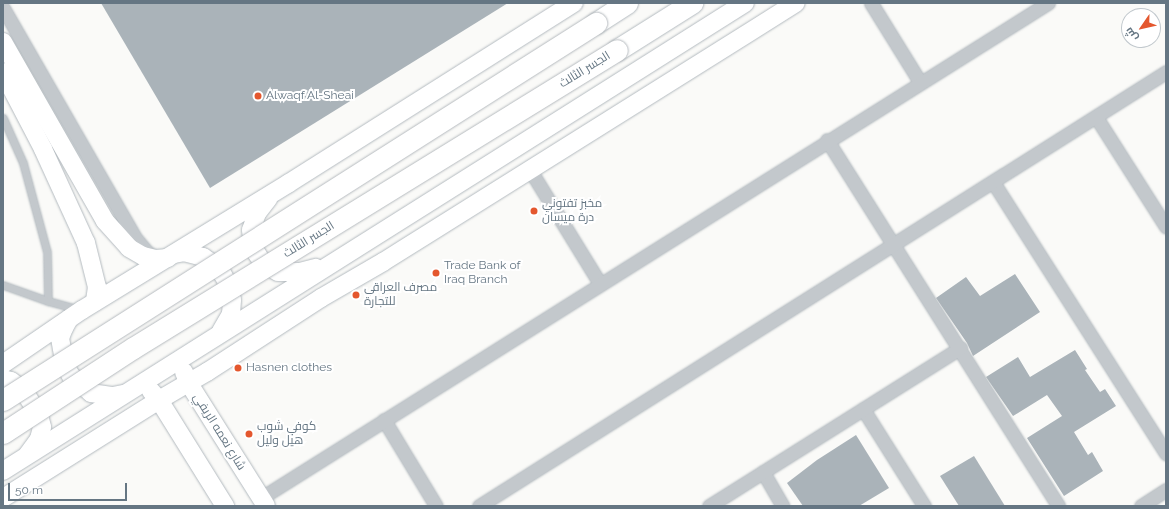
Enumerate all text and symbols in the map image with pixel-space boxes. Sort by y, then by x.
north arrow [1121,8,1161,48]
text: ش [1122,25,1141,44]
street label: الجسر الثالث [557,49,613,91]
place label: Alwaqf Al-Sheai [266,89,354,103]
marker: Alwaqf Al-Sheai [253,91,263,101]
place label: مخبز تفتوني درة ميسان [542,197,602,225]
marker: مخبز تفتوني درة ميسان [529,206,539,216]
street label: الجسر الثالث [281,219,337,261]
place label: Trade Bank of Iraq Branch [444,259,520,287]
marker: Trade Bank of Iraq Branch [431,268,441,278]
place label: مصرف العراقي للتجارة [364,281,437,309]
marker: مصرف العراقي للتجارة [351,290,361,300]
place label: Hasnen clothes [246,361,332,375]
marker: Hasnen clothes [233,363,243,373]
street label: شارع نعمه الريفي [190,391,248,473]
place label: كوفي شوب هيل وليل [257,420,316,448]
marker: كوفي شوب هيل وليل [244,429,254,439]
scale bar [10,475,129,501]
text: 50 m [15,483,43,497]

